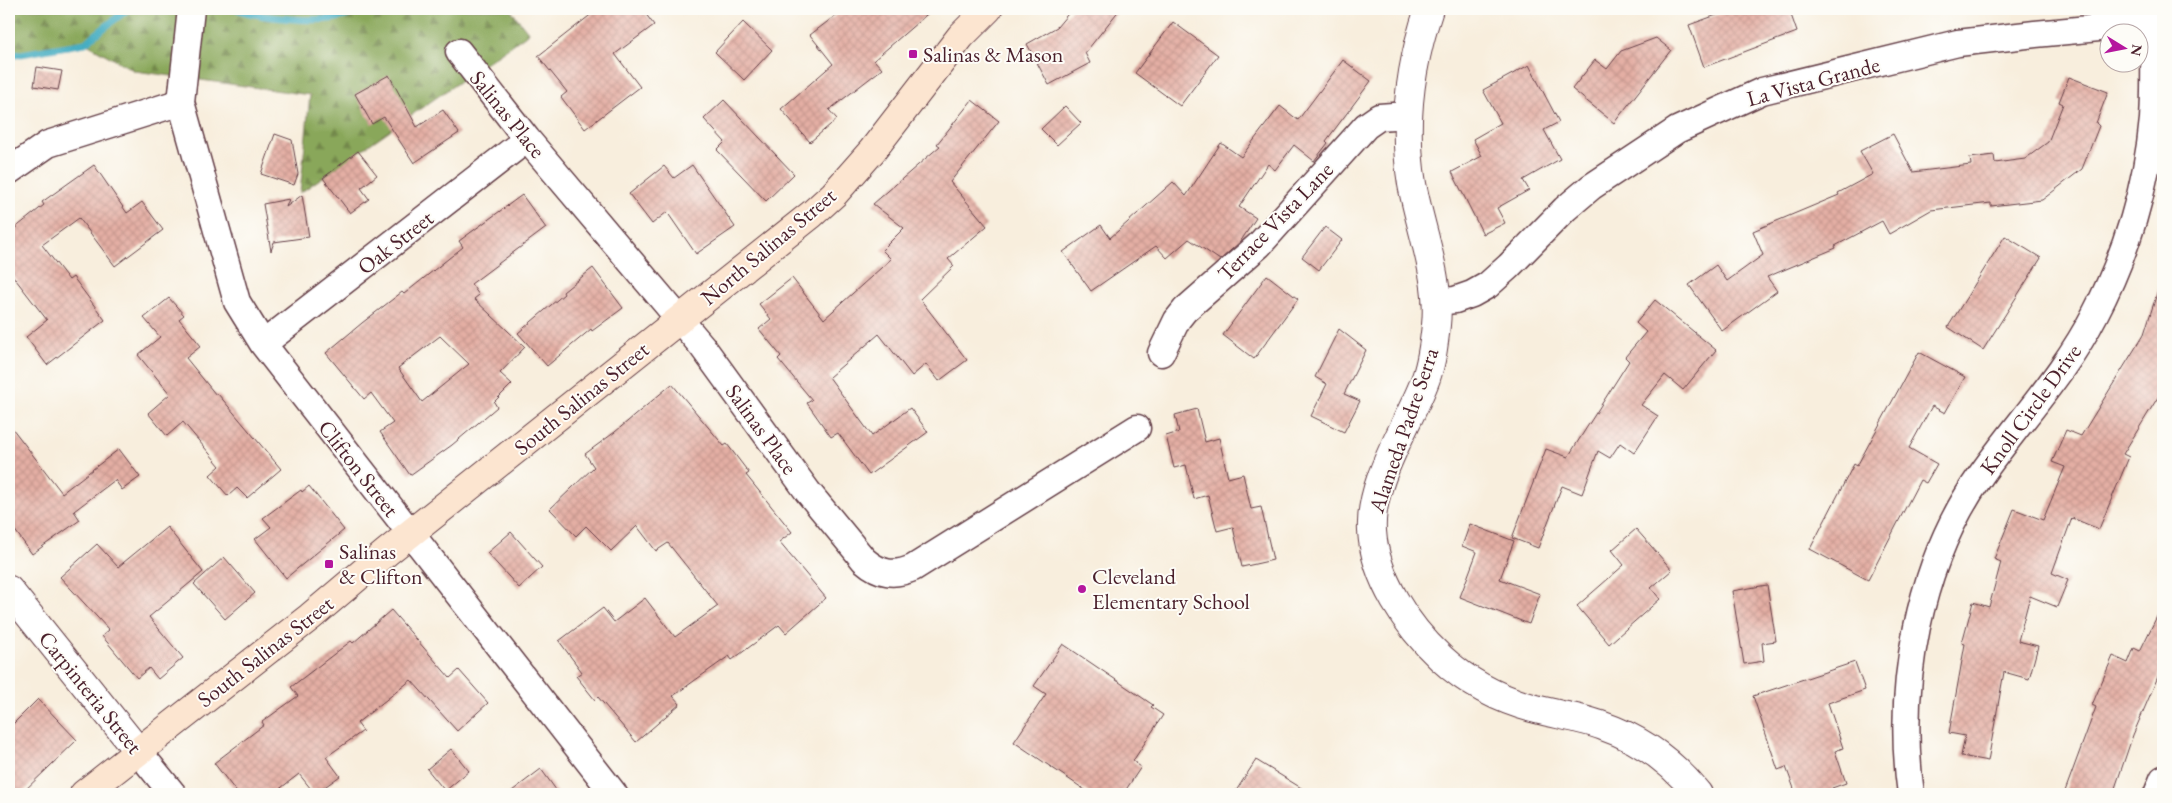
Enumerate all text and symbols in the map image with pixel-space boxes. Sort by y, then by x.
north arrow [2100,22,2150,72]
place label: Salinas & Mason [923,40,1064,69]
text: N [2127,43,2147,58]
marker: Salinas & Mason [907,48,919,60]
street label: La Vista Grande [1743,50,1883,113]
street label: Salinas Place [463,64,552,165]
street label: Terrace Vista Lane [1211,155,1340,287]
street label: North Salinas Street [695,181,842,312]
street label: Oak Street [351,204,439,281]
street label: South Salinas Street [508,335,655,462]
street label: Knoll Circle Drive [1973,338,2088,480]
street label: Alameda Padre Serra [1361,344,1445,517]
street label: Salinas Place [719,378,804,481]
street label: Clifton Street [312,414,406,523]
place label: Salinas & Clifton [339,537,423,591]
marker: Salinas & Clifton [323,558,335,570]
place label: Cleveland Elementary School [1092,562,1250,616]
marker: Cleveland Elementary School [1076,583,1088,595]
street label: South Salinas Street [191,589,339,714]
street label: Carpinteria Street [32,625,149,760]

